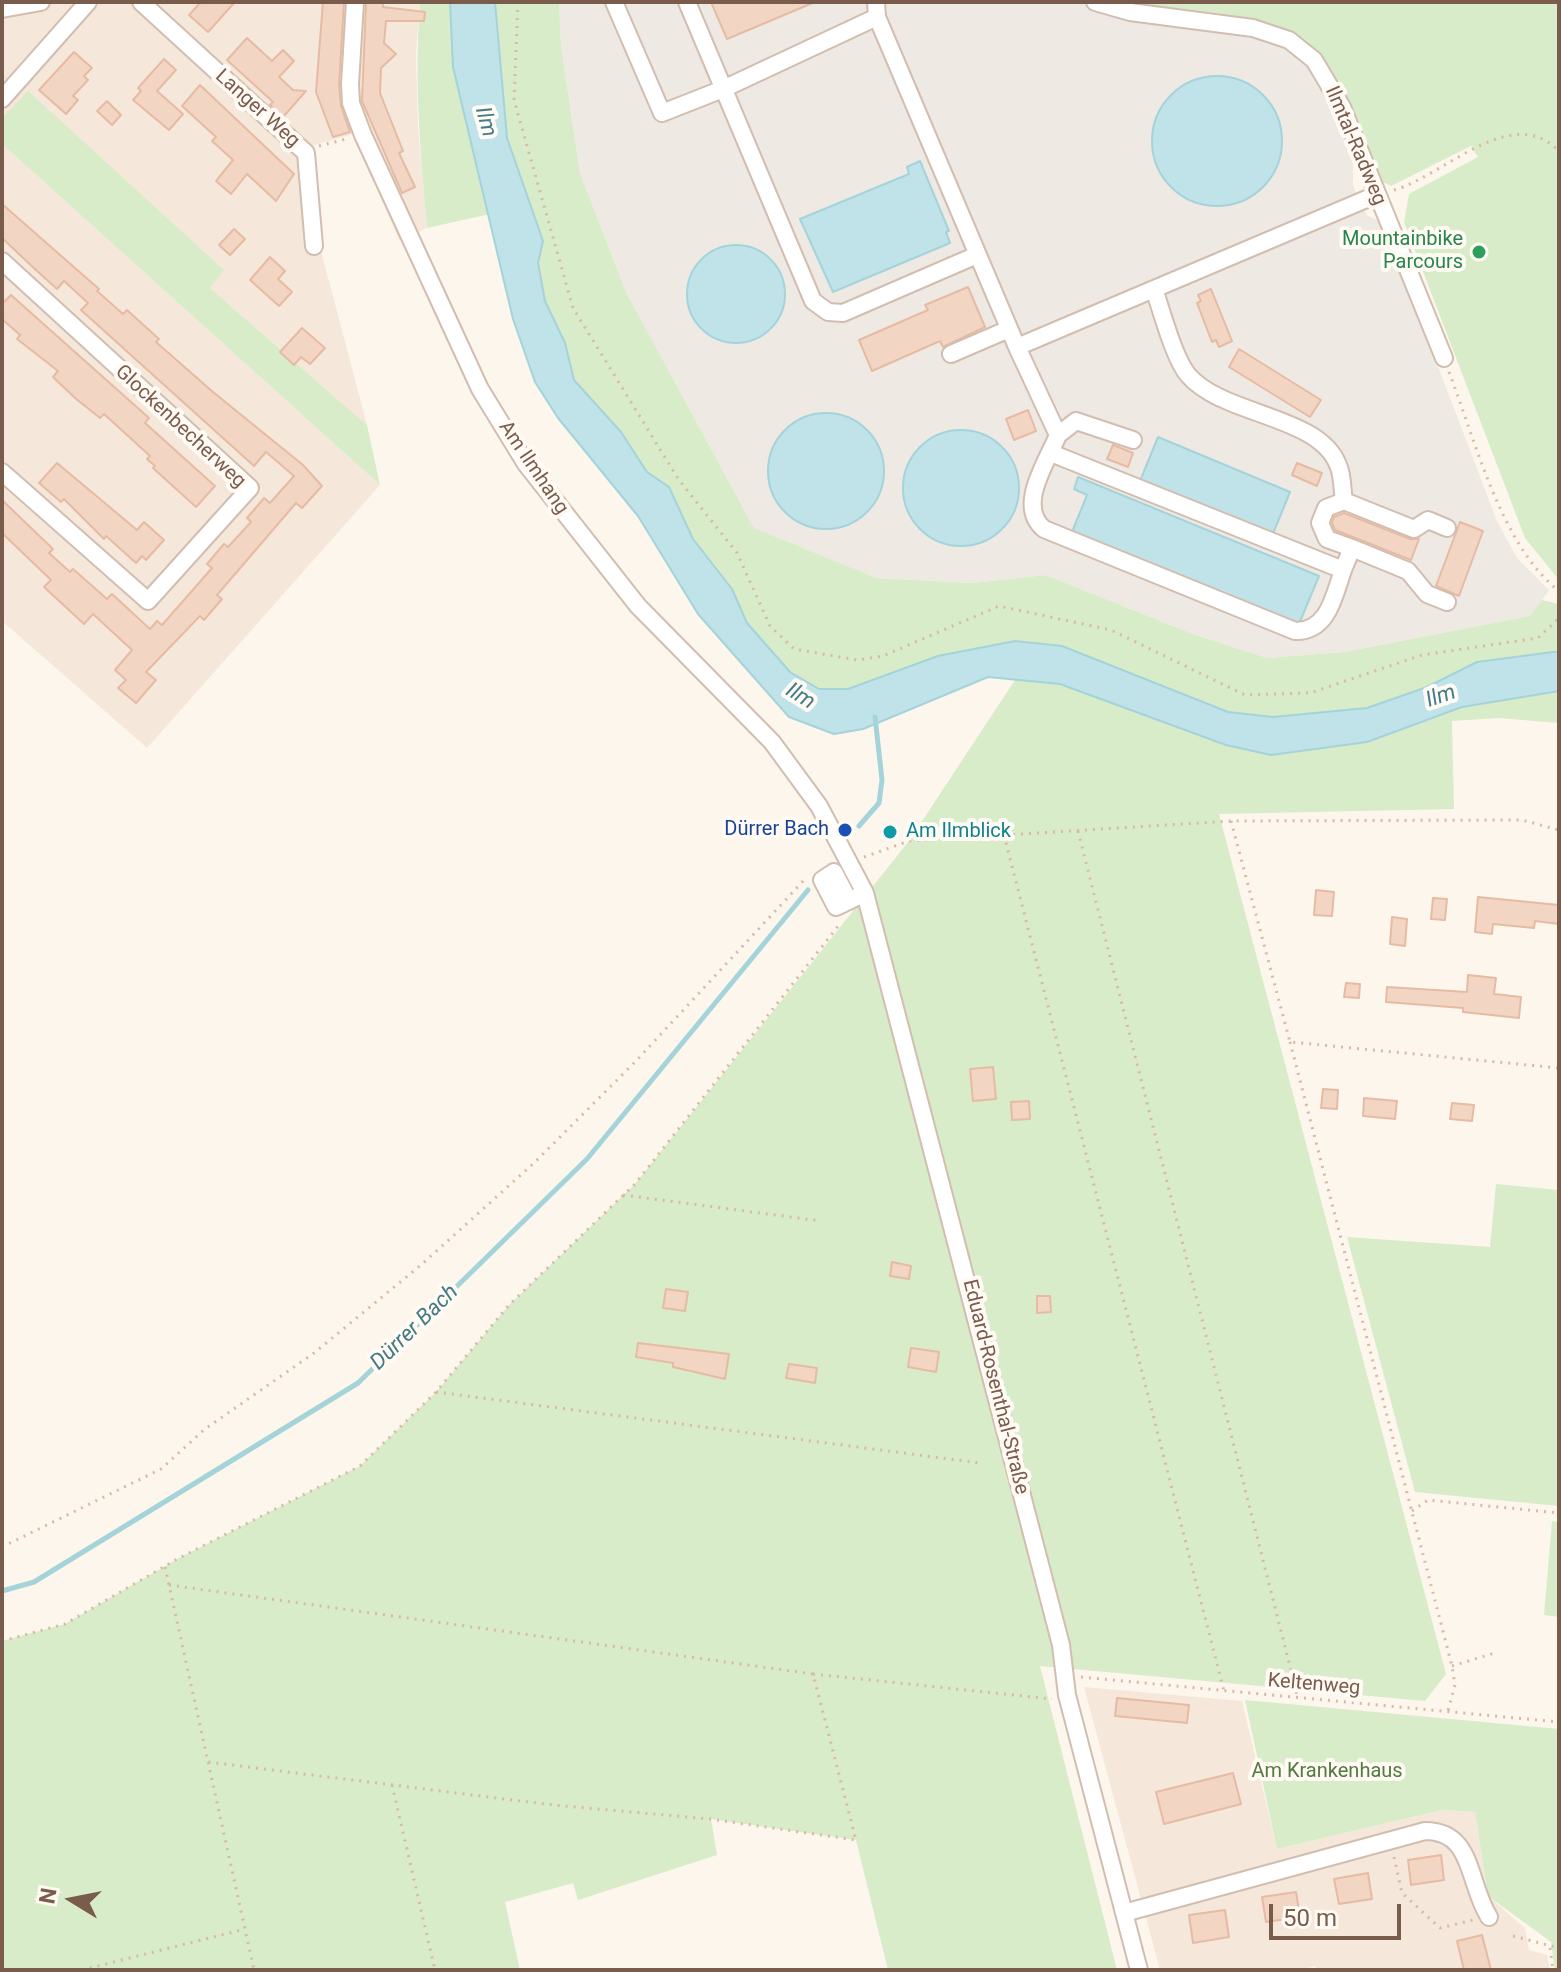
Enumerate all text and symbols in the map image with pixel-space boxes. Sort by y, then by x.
street label: Langer Weg [210,65,304,153]
street label: Ilmtal-Radweg [1319,83,1391,209]
water label: Ilm [468,104,502,140]
place label: Mountainbike Parcours [1342,228,1463,275]
marker: Mountainbike Parcours [1470,243,1488,261]
street label: Glockenbecherweg [110,360,250,494]
street label: Am Ilmhang [493,417,573,519]
water label: Ilm [780,678,820,716]
water label: Ilm [1423,680,1459,714]
place label: Dürrer Bach [724,818,829,842]
place label: Am Ilmblick [906,820,1011,844]
marker: Dürrer Bach [836,821,854,839]
marker: Am Ilmblick [881,823,899,841]
street label: Eduard-Rosenthal-Straße [957,1277,1033,1497]
water label: Dürrer Bach [366,1280,464,1376]
street label: Keltenweg [1267,1669,1361,1701]
park label: Am Krankenhaus [1251,1760,1403,1784]
north arrow [32,1860,112,1940]
text: N [34,1886,62,1906]
scale bar [1273,1888,1405,1938]
text: 50 m [1283,1904,1337,1932]

